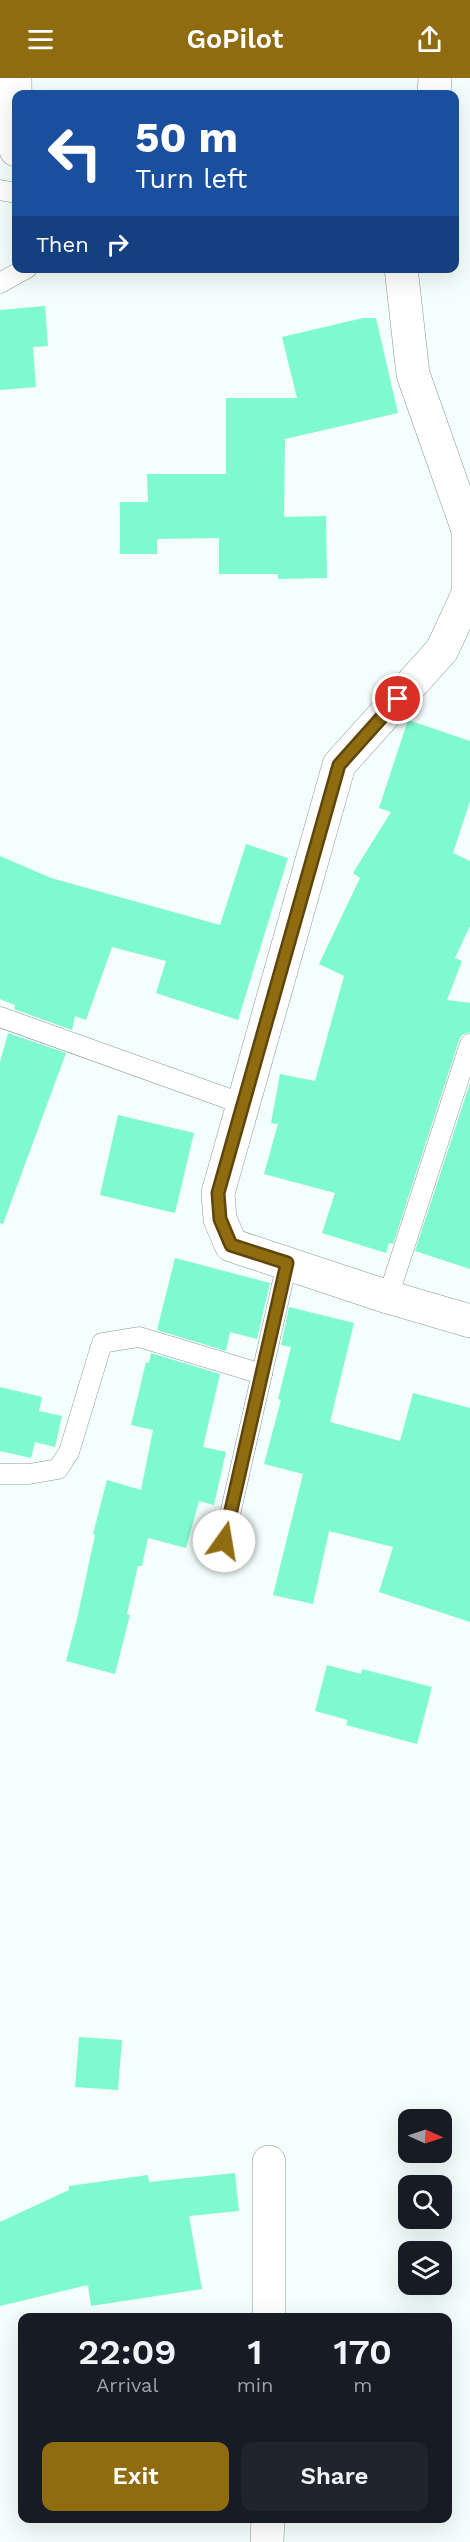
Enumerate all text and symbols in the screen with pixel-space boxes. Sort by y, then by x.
icon: menu [24,23,57,56]
text: GoPilot [187,23,283,55]
icon: share [413,23,446,56]
text: 50 m [135,113,238,162]
icon: left [36,114,114,192]
text: Turn left [135,163,247,195]
icon: right [101,228,134,261]
text: Then [36,232,89,257]
pin [372,673,423,724]
icon: arrive [381,682,414,715]
position arrow [192,1509,256,1573]
north arrow [398,2109,452,2163]
map controls [398,2109,452,2295]
button: search [398,2175,452,2229]
button: layers [398,2241,452,2295]
text: 22:09 [78,2331,177,2373]
text: 1 [248,2331,263,2373]
text: 170 [334,2331,392,2373]
text: Arrival [96,2373,159,2397]
text: min [237,2373,273,2397]
text: m [353,2373,372,2397]
button: Exit [42,2442,229,2511]
button: Share [241,2442,428,2511]

